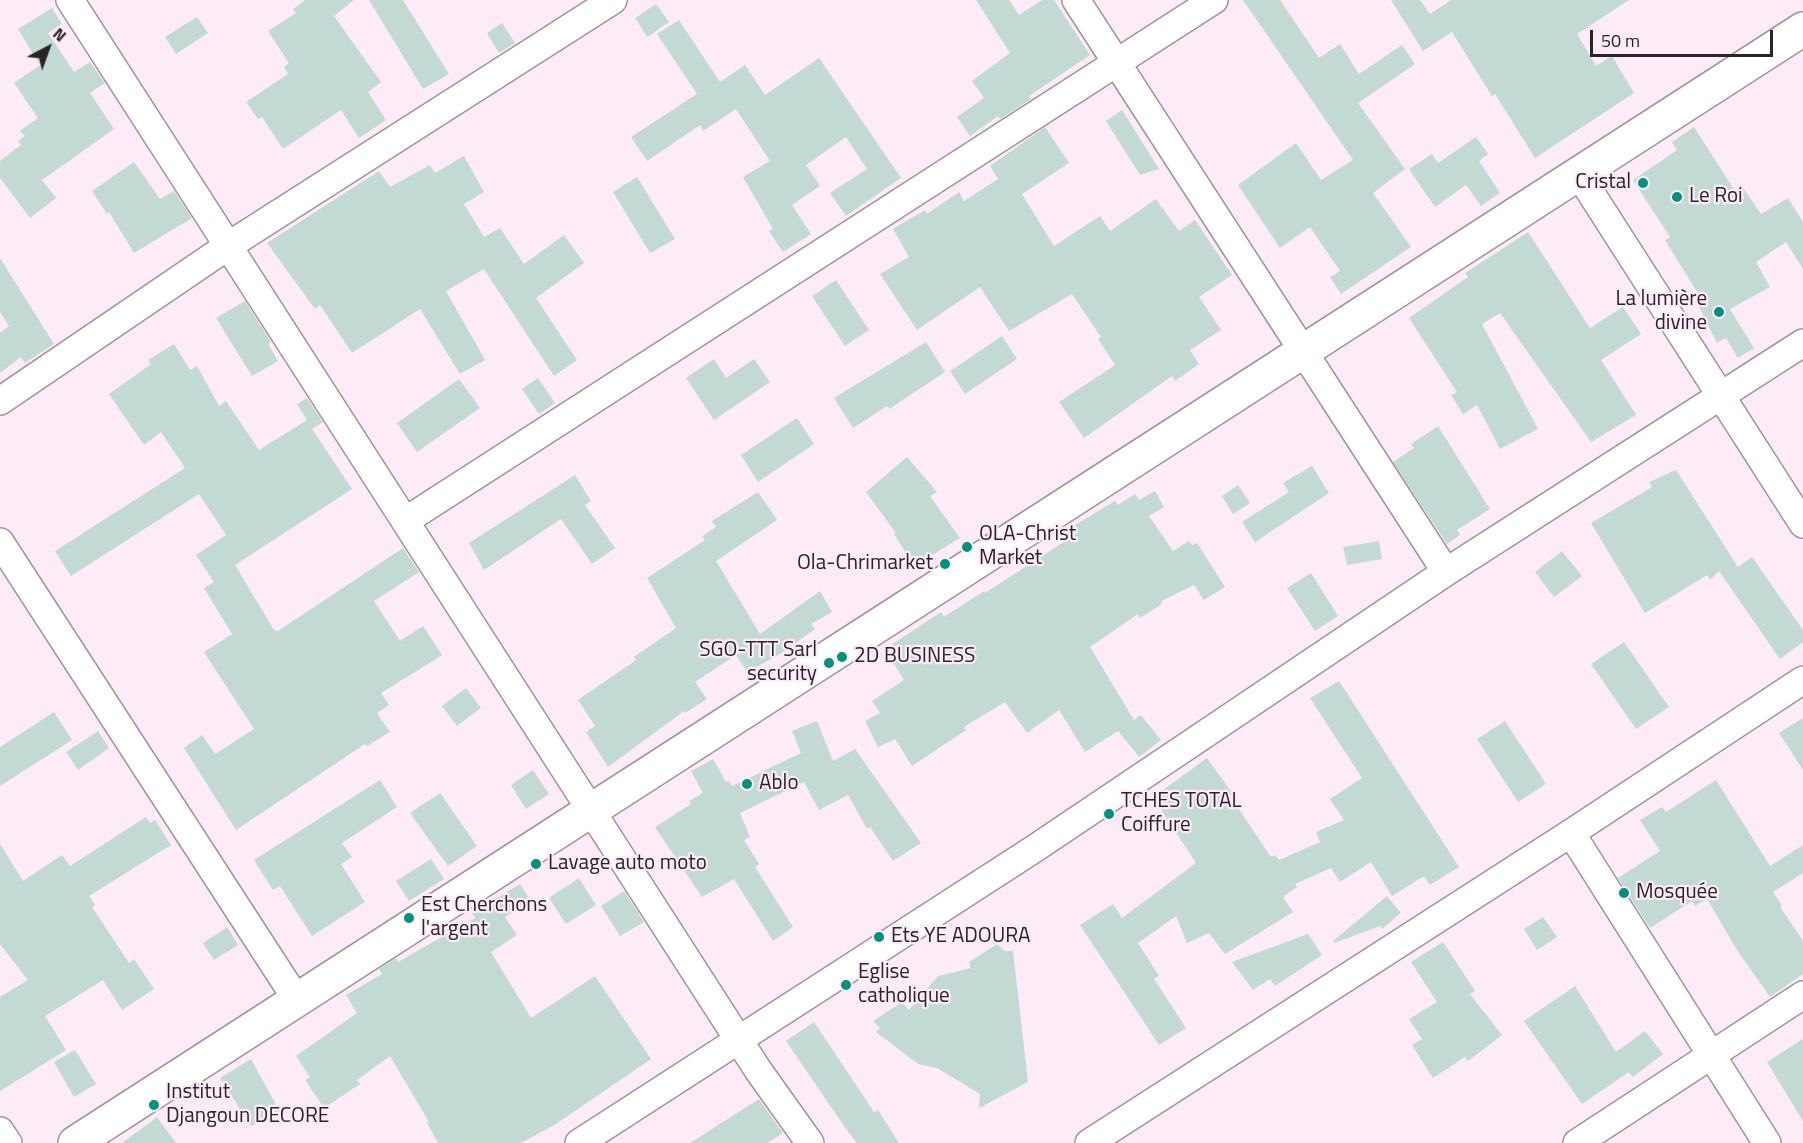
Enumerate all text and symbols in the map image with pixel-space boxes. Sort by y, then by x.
north arrow [18,18,78,78]
scale bar [1593,18,1776,56]
text: N [48,22,72,47]
text: 50 m [1601,27,1640,54]
place label: Cristal [1575,170,1631,196]
marker: Cristal [1636,176,1650,190]
place label: Le Roi [1689,184,1743,210]
marker: Le Roi [1670,190,1684,204]
place label: La lumière divine [1615,287,1707,337]
marker: La lumière divine [1712,305,1726,319]
place label: OLA-Christ Market [979,522,1076,572]
marker: OLA-Christ Market [960,540,974,554]
place label: Ola-Chrimarket [797,551,933,577]
marker: Ola-Chrimarket [938,557,952,571]
place label: SGO-TTT Sarl security [699,638,817,688]
place label: 2D BUSINESS [854,644,975,670]
marker: 2D BUSINESS [835,650,849,664]
marker: SGO-TTT Sarl security [822,656,836,670]
place label: Ablo [759,771,799,797]
marker: Ablo [740,777,754,791]
place label: TCHES TOTAL Coiffure [1121,789,1242,839]
marker: TCHES TOTAL Coiffure [1102,807,1116,821]
place label: Lavage auto moto [548,851,707,877]
marker: Lavage auto moto [529,857,543,871]
place label: Mosquée [1636,880,1718,906]
marker: Mosquée [1617,886,1631,900]
place label: Est Cherchons l'argent [421,893,547,943]
marker: Est Cherchons l'argent [402,911,416,925]
place label: Ets YE ADOURA [891,924,1031,950]
marker: Ets YE ADOURA [872,930,886,944]
place label: Eglise catholique [858,960,950,1010]
marker: Eglise catholique [839,978,853,992]
place label: Institut Djangoun DECORE [166,1080,329,1130]
marker: Institut Djangoun DECORE [147,1098,161,1112]

